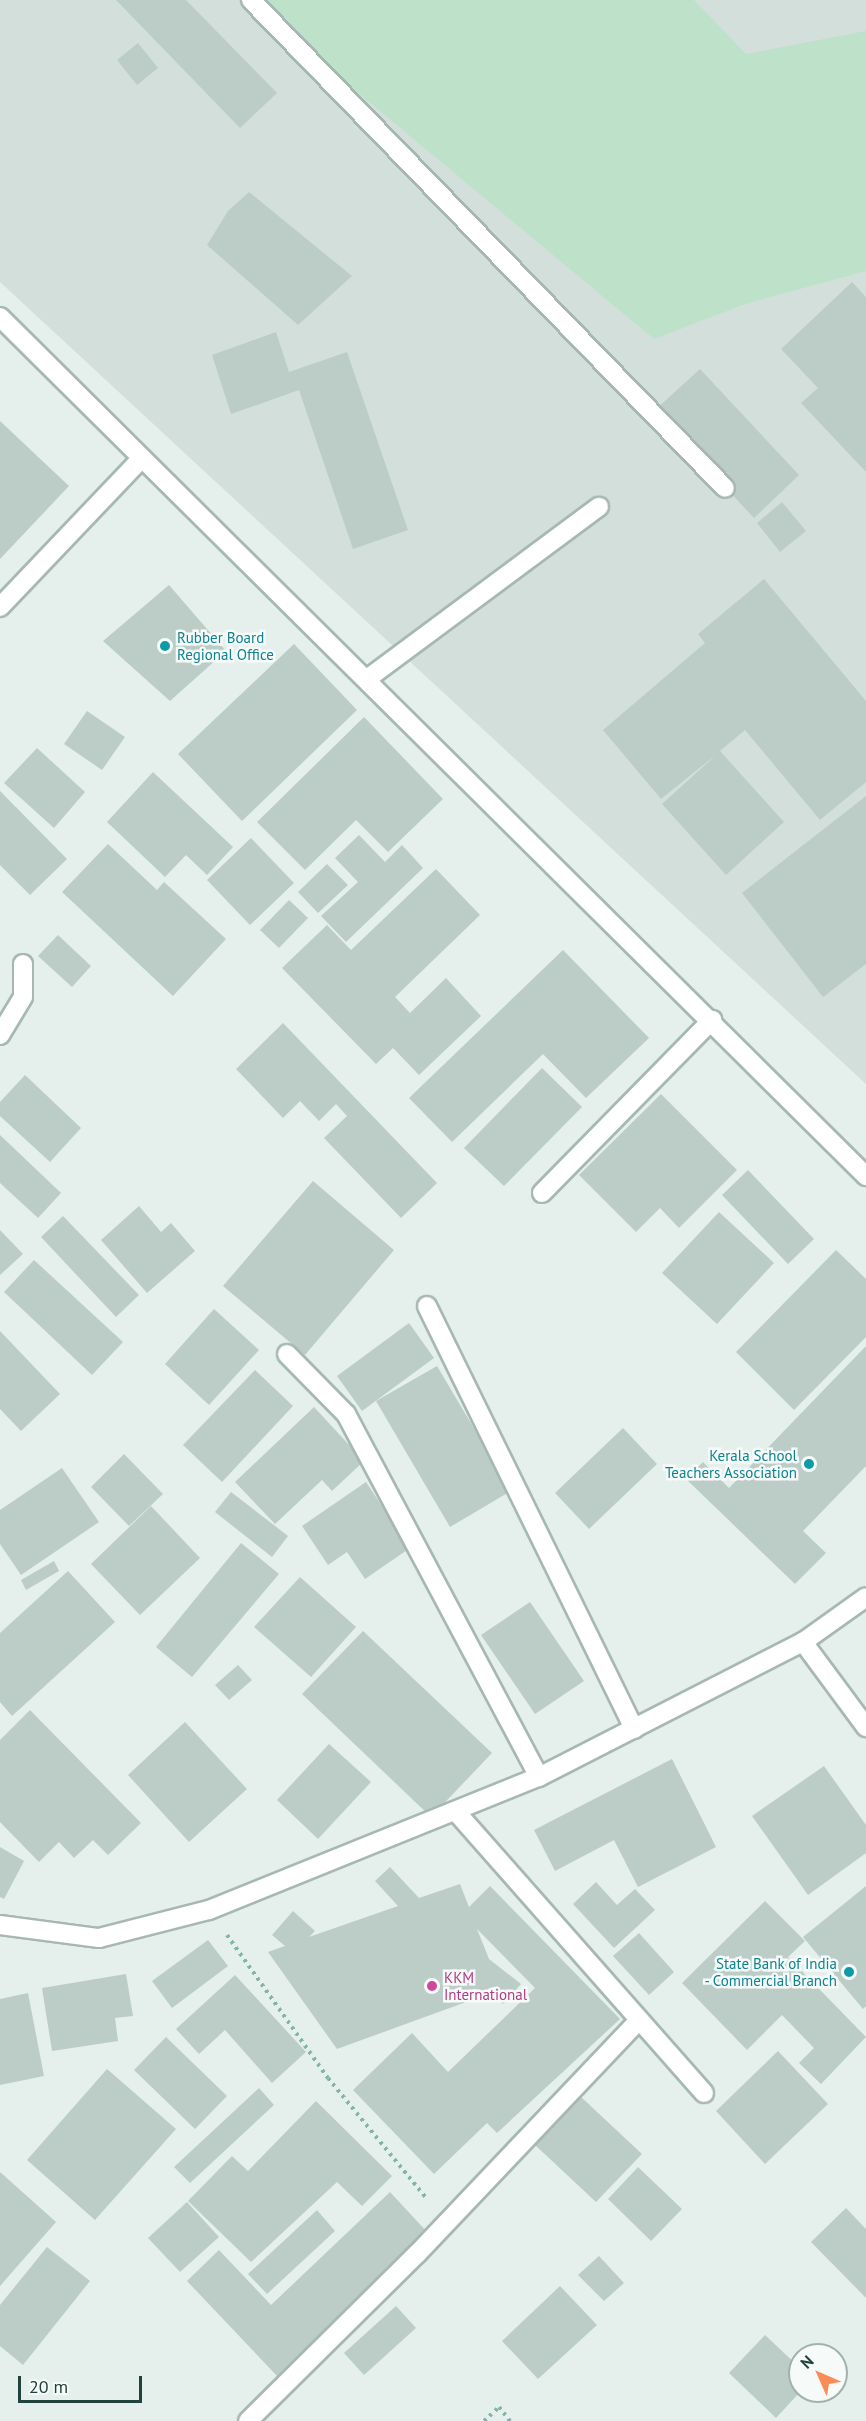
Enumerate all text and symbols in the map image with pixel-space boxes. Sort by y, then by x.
place label: Rubber Board Regional Office [177,628,274,663]
marker: Rubber Board Regional Office [158,639,172,653]
place label: Kerala School Teachers Association [665,1446,797,1481]
marker: Kerala School Teachers Association [802,1457,816,1471]
place label: State Bank of India - Commercial Branch [703,1954,837,1989]
marker: State Bank of India - Commercial Branch [842,1965,856,1979]
place label: KKM International [444,1968,527,2003]
marker: KKM International [425,1979,439,1993]
north arrow [788,2343,848,2403]
text: N [796,2351,817,2372]
scale bar [21,2364,146,2402]
text: 20 m [29,2375,68,2398]

